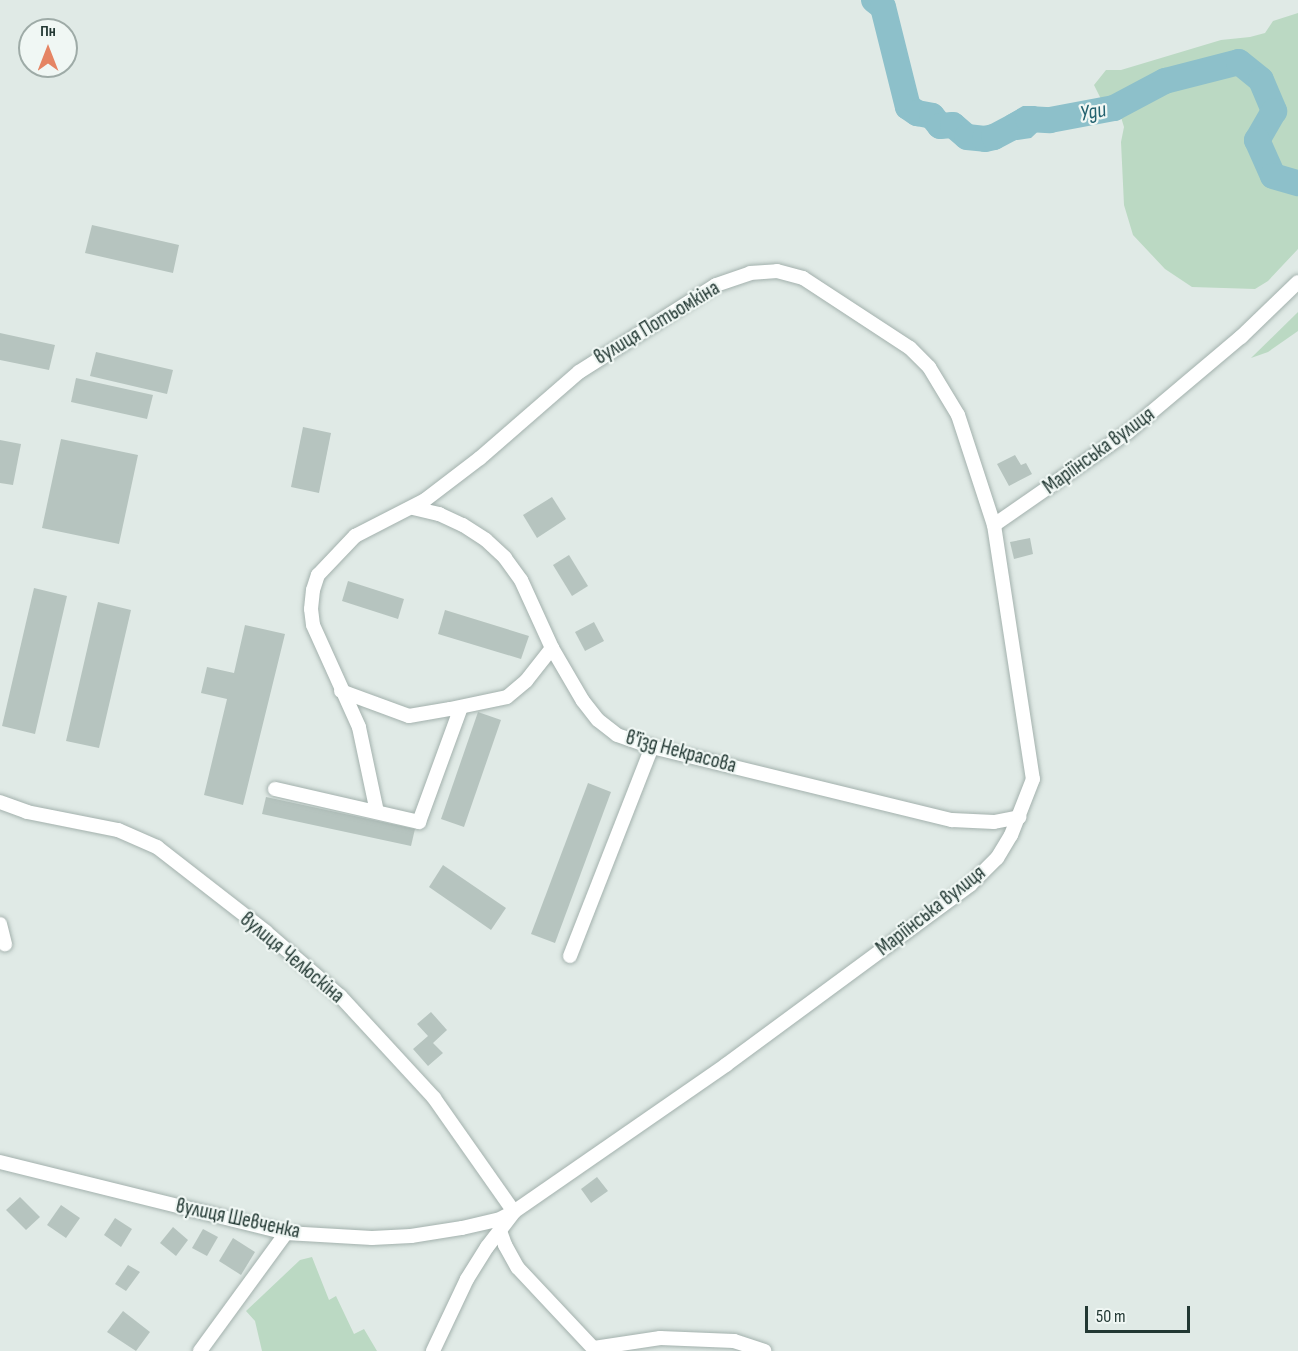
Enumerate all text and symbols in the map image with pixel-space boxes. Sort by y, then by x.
north arrow [18,18,78,78]
text: Пн [40,22,56,41]
water label: Уди [1078,97,1108,127]
street label: вулиця Потьомкіна [590,276,724,370]
street label: Маріїнська вулиця [1038,402,1160,500]
street label: в'їзд Некрасова [623,725,739,779]
street label: Маріїнська вулиця [871,861,991,961]
street label: вулиця Челюскіна [235,907,349,1009]
street label: вулиця Шевченка [174,1194,302,1244]
scale bar [1088,1294,1193,1332]
text: 50 m [1096,1306,1126,1327]

